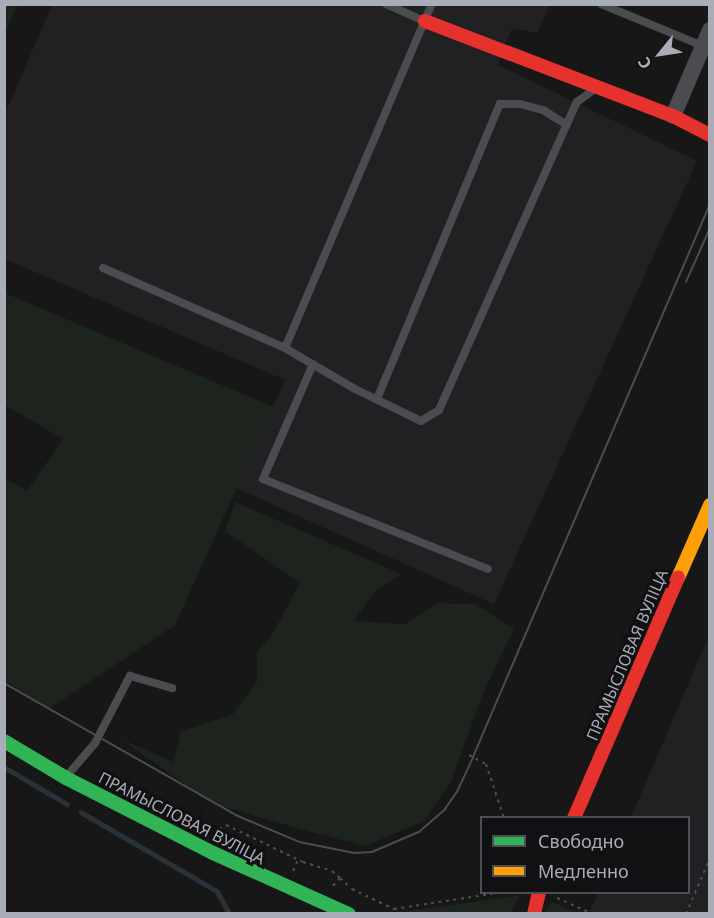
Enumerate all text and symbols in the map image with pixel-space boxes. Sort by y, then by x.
north arrow [630,24,690,84]
text: С [632,53,657,73]
street label: ПРАМЫСЛОВАЯ ВУЛІЦА [582,567,672,743]
street label: ПРАМЫСЛОВАЯ ВУЛІЦА [96,768,268,868]
legend [480,816,690,894]
text: Свободно [538,829,624,853]
text: Медленно [538,859,629,883]

